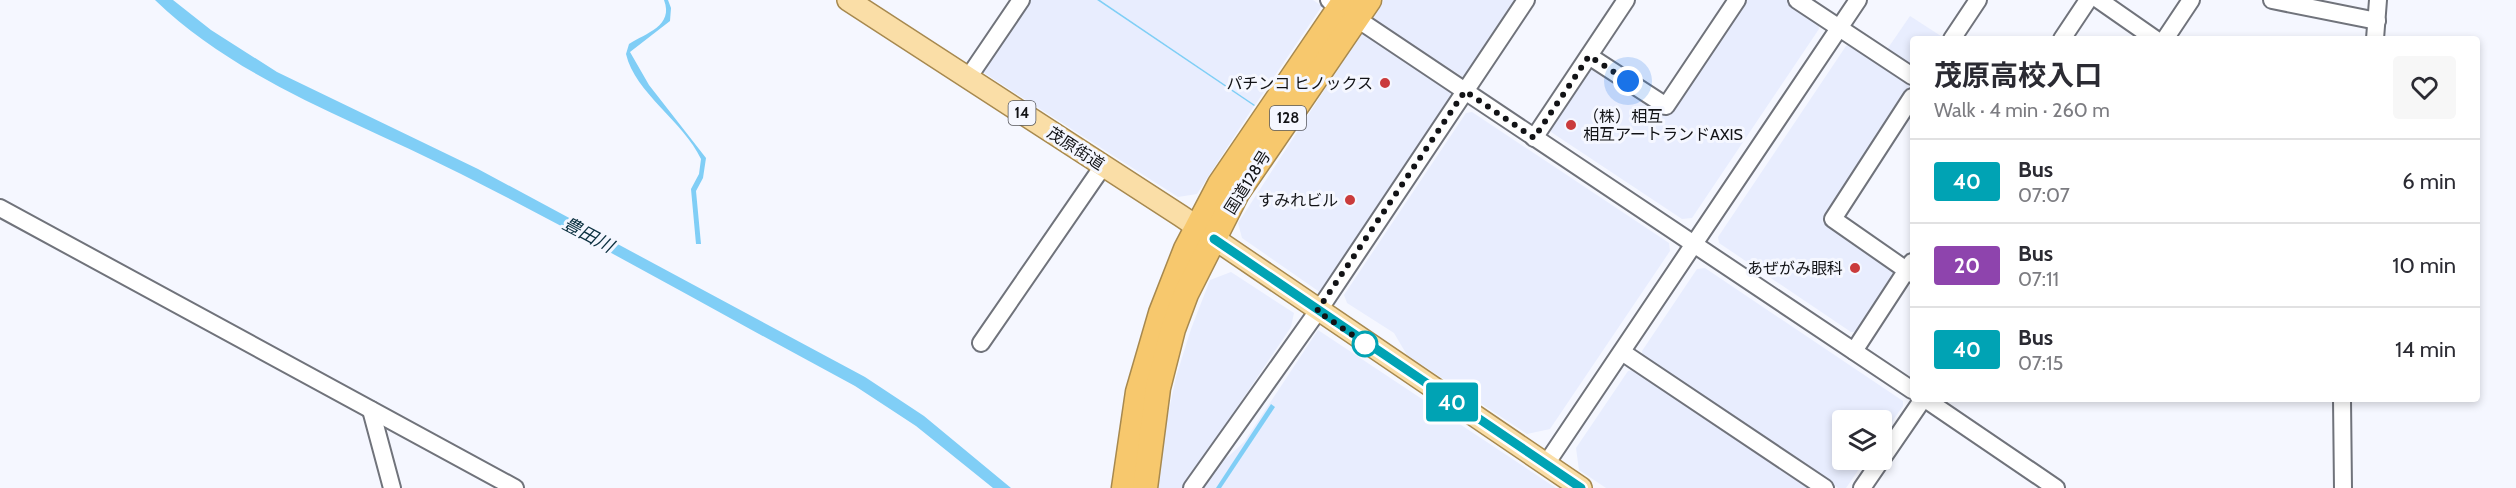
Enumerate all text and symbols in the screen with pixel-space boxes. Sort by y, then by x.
button: heart [2393,56,2456,119]
text: 茂原高校入口 [1934,58,2102,92]
your location [1613,66,1643,96]
place label: パチンコ ヒノックス [1226,74,1373,93]
marker: パチンコ ヒノックス [1378,76,1392,90]
text: Walk · 4 min · 260 m [1934,98,2110,122]
road number: 14 [1008,101,1036,125]
road number: 128 [1270,106,1306,130]
place label: （株）相互 相互アートランドAXIS [1583,107,1743,144]
marker: （株）相互 相互アートランドAXIS [1564,118,1578,132]
street label: 茂原街道 [1044,123,1108,174]
street label: 国道128号 [1220,147,1274,218]
text: Bus [2018,156,2053,183]
text: 6 min [2402,168,2456,195]
text: 40 [1953,169,1981,194]
text: 07:07 [2018,183,2070,207]
place label: すみれビル [1258,191,1338,210]
marker: すみれビル [1343,193,1357,207]
water label: 豊田川 [559,213,619,258]
text: Bus [2018,240,2053,267]
text: 10 min [2392,252,2456,279]
text: 20 [1954,253,1980,278]
place label: あぜがみ眼科 [1747,259,1843,278]
marker: あぜがみ眼科 [1848,261,1862,275]
text: 07:11 [2018,267,2059,291]
text: Bus [2018,324,2053,351]
unlabelled marker [1352,331,1378,357]
text: 14 min [2395,336,2456,363]
text: 40 [1953,337,1981,362]
text: 07:15 [2018,351,2063,375]
line badge: 40 [1425,382,1479,422]
text: 40 [1438,390,1466,415]
map controls [1832,410,1892,470]
button: layers [1832,410,1892,470]

